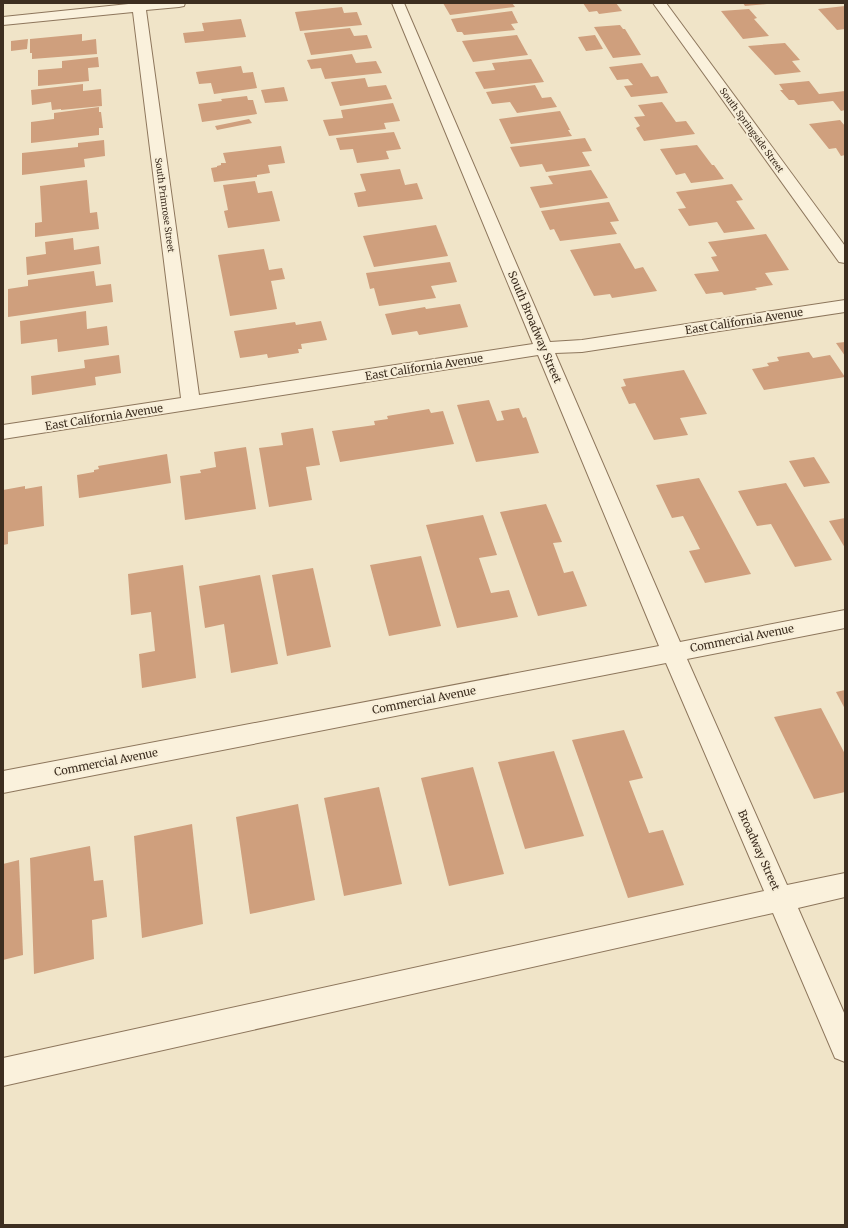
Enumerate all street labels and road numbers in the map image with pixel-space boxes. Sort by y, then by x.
street label: South Springside Street [718,85,787,175]
street label: South Primrose Street [153,157,177,254]
street label: South Broadway Street [505,269,565,386]
street label: East California Avenue [684,305,804,337]
street label: East California Avenue [364,351,484,383]
street label: East California Avenue [44,401,164,433]
street label: Commercial Avenue [689,621,795,655]
street label: Commercial Avenue [371,683,477,717]
street label: Commercial Avenue [53,745,159,779]
street label: Broadway Street [735,808,783,893]

